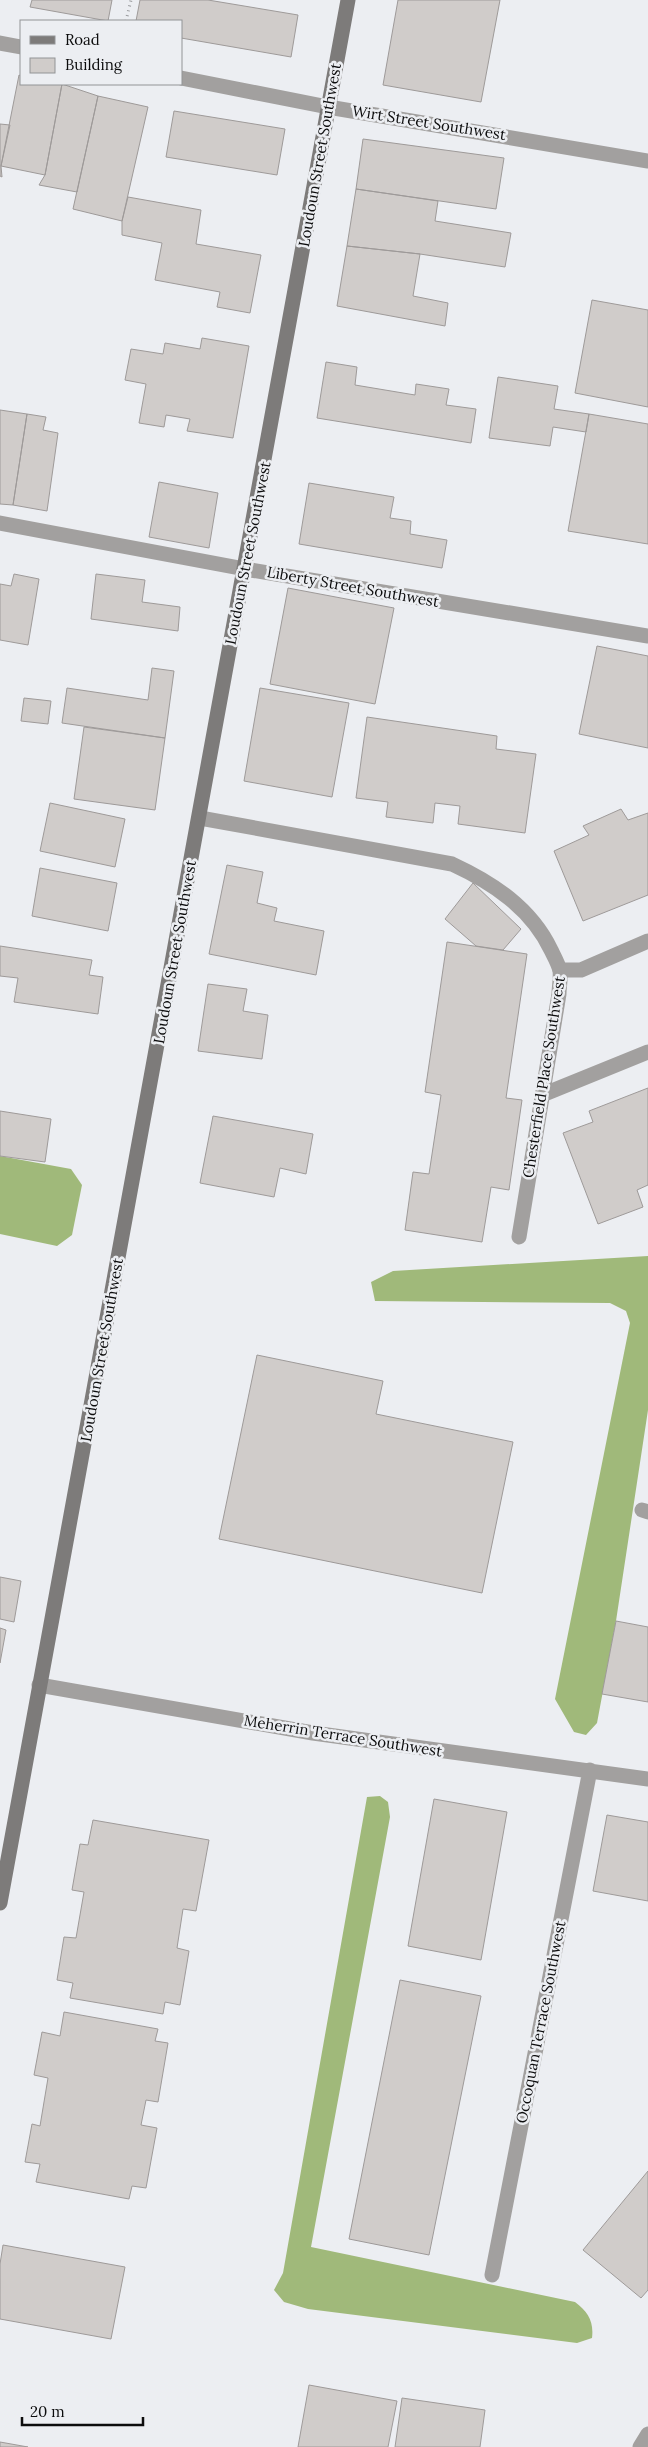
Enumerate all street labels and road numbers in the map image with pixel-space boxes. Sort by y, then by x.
street label: Loudoun Street Southwest [294,61,345,248]
street label: Wirt Street Southwest [351,101,507,144]
street label: Loudoun Street Southwest [220,459,275,646]
street label: Liberty Street Southwest [266,562,441,611]
street label: Loudoun Street Southwest [149,858,200,1045]
street label: Chesterfield Place Southwest [518,975,569,1179]
street label: Loudoun Street Southwest [76,1256,127,1443]
street label: Meherrin Terrace Southwest [243,1710,444,1761]
street label: Occoquan Terrace Southwest [512,1919,570,2125]

